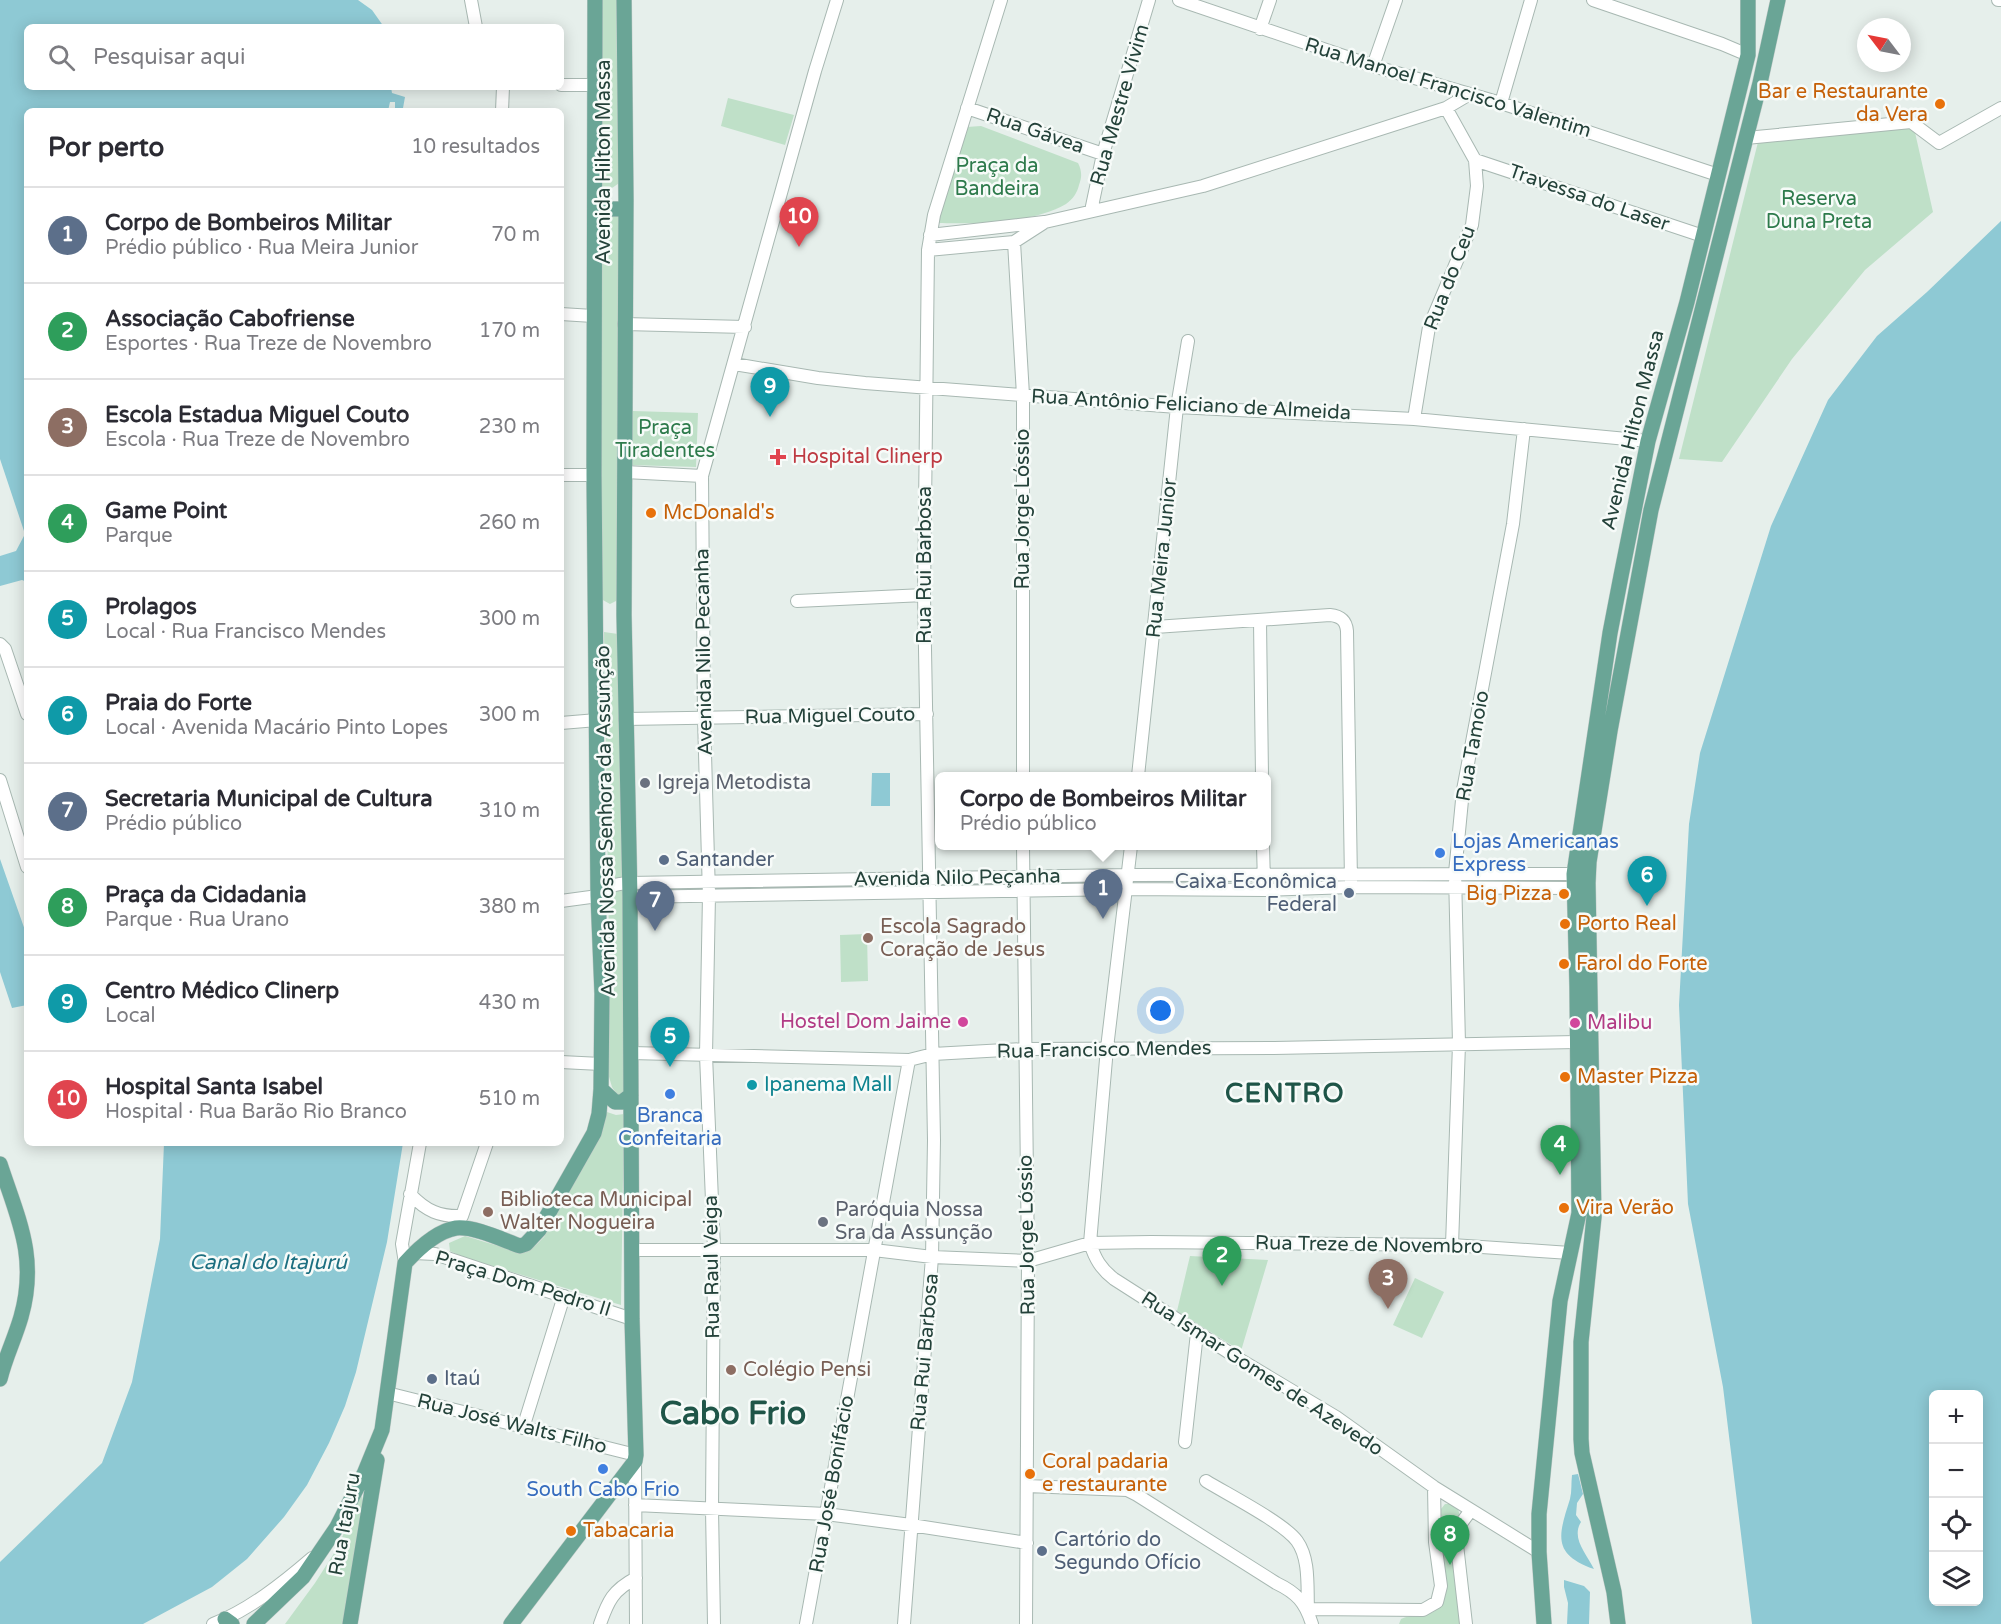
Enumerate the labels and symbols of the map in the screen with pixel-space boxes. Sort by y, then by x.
north arrow [1857,18,1911,72]
street label: Rua Mestre Vivim [1085,21,1155,189]
street label: Rua Manoel Francisco Valentim [1302,33,1594,143]
street label: Avenida Hilton Massa [592,59,616,265]
place label: Bar e Restaurante da Vera [1758,80,1928,127]
marker: Bar e Restaurante da Vera [1933,97,1947,111]
street label: Rua Gávea [983,103,1087,159]
park label: Praça da Bandeira [954,154,1040,201]
street label: Travessa do Laser [1505,159,1673,237]
park label: Reserva Duna Preta [1766,187,1872,234]
pin: 10 [780,198,818,247]
street label: Rua do Ceu [1419,222,1481,334]
street label: Avenida Hilton Massa [1597,328,1669,532]
pin: 9 [750,368,790,417]
street label: Rua Antônio Feliciano de Almeida [1030,385,1352,425]
park label: Praça Tiradentes [615,416,715,463]
street label: Rua Jorge Lóssio [1011,429,1035,589]
place label: Hospital Clinerp [792,445,943,469]
marker: Hospital Clinerp [769,448,787,466]
street label: Rua Meira Junior [1142,476,1182,639]
street label: Rua Rui Barbosa [913,486,937,644]
place label: McDonald's [663,501,775,525]
marker: McDonald's [644,506,658,520]
street label: Avenida Nilo Pecanha [690,548,718,756]
street label: Avenida Nossa Senhora da Assunção [591,645,621,997]
street label: Rua Tamoio [1451,689,1495,803]
street label: Rua Miguel Couto [744,703,916,729]
place label: Igreja Metodista [657,771,811,795]
marker: Igreja Metodista [638,776,652,790]
place label: Lojas Americanas Express [1452,830,1619,877]
marker: Lojas Americanas Express [1433,846,1447,860]
place label: Santander [676,848,774,872]
marker: Santander [657,853,671,867]
pin: 6 [1628,856,1666,906]
street label: Avenida Nilo Peçanha [853,864,1061,892]
pin: 1 [1084,870,1122,919]
place label: Caixa Econômica Federal [1175,870,1337,917]
pin: 7 [636,882,674,931]
place label: Big Pizza [1466,882,1552,906]
marker: Caixa Econômica Federal [1342,886,1356,900]
marker: Big Pizza [1557,887,1571,901]
place label: Porto Real [1577,912,1677,936]
place label: Escola Sagrado Coração de Jesus [880,915,1045,962]
marker: Porto Real [1558,917,1572,931]
marker: Escola Sagrado Coração de Jesus [861,931,875,945]
place label: Farol do Forte [1576,952,1708,976]
marker: Farol do Forte [1557,957,1571,971]
your location [1146,996,1175,1025]
place label: Hostel Dom Jaime [780,1010,951,1034]
place label: Malibu [1587,1011,1652,1035]
marker: Hostel Dom Jaime [956,1015,970,1029]
marker: Malibu [1568,1016,1582,1030]
pin: 5 [650,1018,690,1067]
street label: Rua Francisco Mendes [996,1036,1212,1064]
place label: Master Pizza [1577,1065,1698,1089]
marker: Master Pizza [1558,1070,1572,1084]
place label: Ipanema Mall [764,1073,892,1097]
marker: Ipanema Mall [745,1078,759,1092]
district label: CENTRO [1225,1078,1345,1109]
marker: Branca Confeitaria [663,1087,677,1101]
place label: Branca Confeitaria [618,1104,722,1151]
pin: 4 [1540,1126,1580,1175]
street label: Rua Jorge Lóssio [1014,1154,1040,1316]
place label: Biblioteca Municipal Walter Nogueira [500,1188,692,1235]
street label: Rua Raul Veiga [699,1195,725,1339]
place label: Vira Verão [1576,1196,1674,1220]
place label: Paróquia Nossa Sra da Assunção [835,1198,993,1245]
marker: Vira Verão [1557,1201,1571,1215]
marker: Biblioteca Municipal Walter Nogueira [481,1205,495,1219]
marker: Paróquia Nossa Sra da Assunção [816,1215,830,1229]
street label: Rua Treze de Novembro [1255,1231,1483,1259]
pin: 2 [1202,1236,1242,1286]
street label: Praça Dom Pedro II [432,1246,614,1322]
water label: Canal do Itajurú [189,1250,348,1275]
pin: 3 [1368,1260,1408,1309]
street label: Rua Rui Barbosa [906,1272,944,1432]
street label: Rua Ismar Gomes de Azevedo [1136,1287,1388,1461]
place label: Colégio Pensi [743,1358,871,1382]
marker: Colégio Pensi [724,1363,738,1377]
place label: Itaú [444,1367,480,1391]
marker: Itaú [425,1372,439,1386]
street label: Rua José Walts Filho [415,1389,609,1459]
street label: Rua José Bonifácio [805,1393,859,1575]
district label: Cabo Frio [660,1395,806,1433]
place label: Coral padaria e restaurante [1042,1450,1168,1497]
marker: South Cabo Frio [596,1462,610,1476]
marker: Coral padaria e restaurante [1023,1467,1037,1481]
street label: Rua Itajuru [324,1471,366,1577]
place label: South Cabo Frio [526,1478,680,1502]
pin: 8 [1430,1516,1470,1565]
place label: Tabacaria [583,1519,674,1543]
marker: Tabacaria [564,1524,578,1538]
place label: Cartório do Segundo Ofício [1054,1528,1201,1575]
marker: Cartório do Segundo Ofício [1035,1544,1049,1558]

